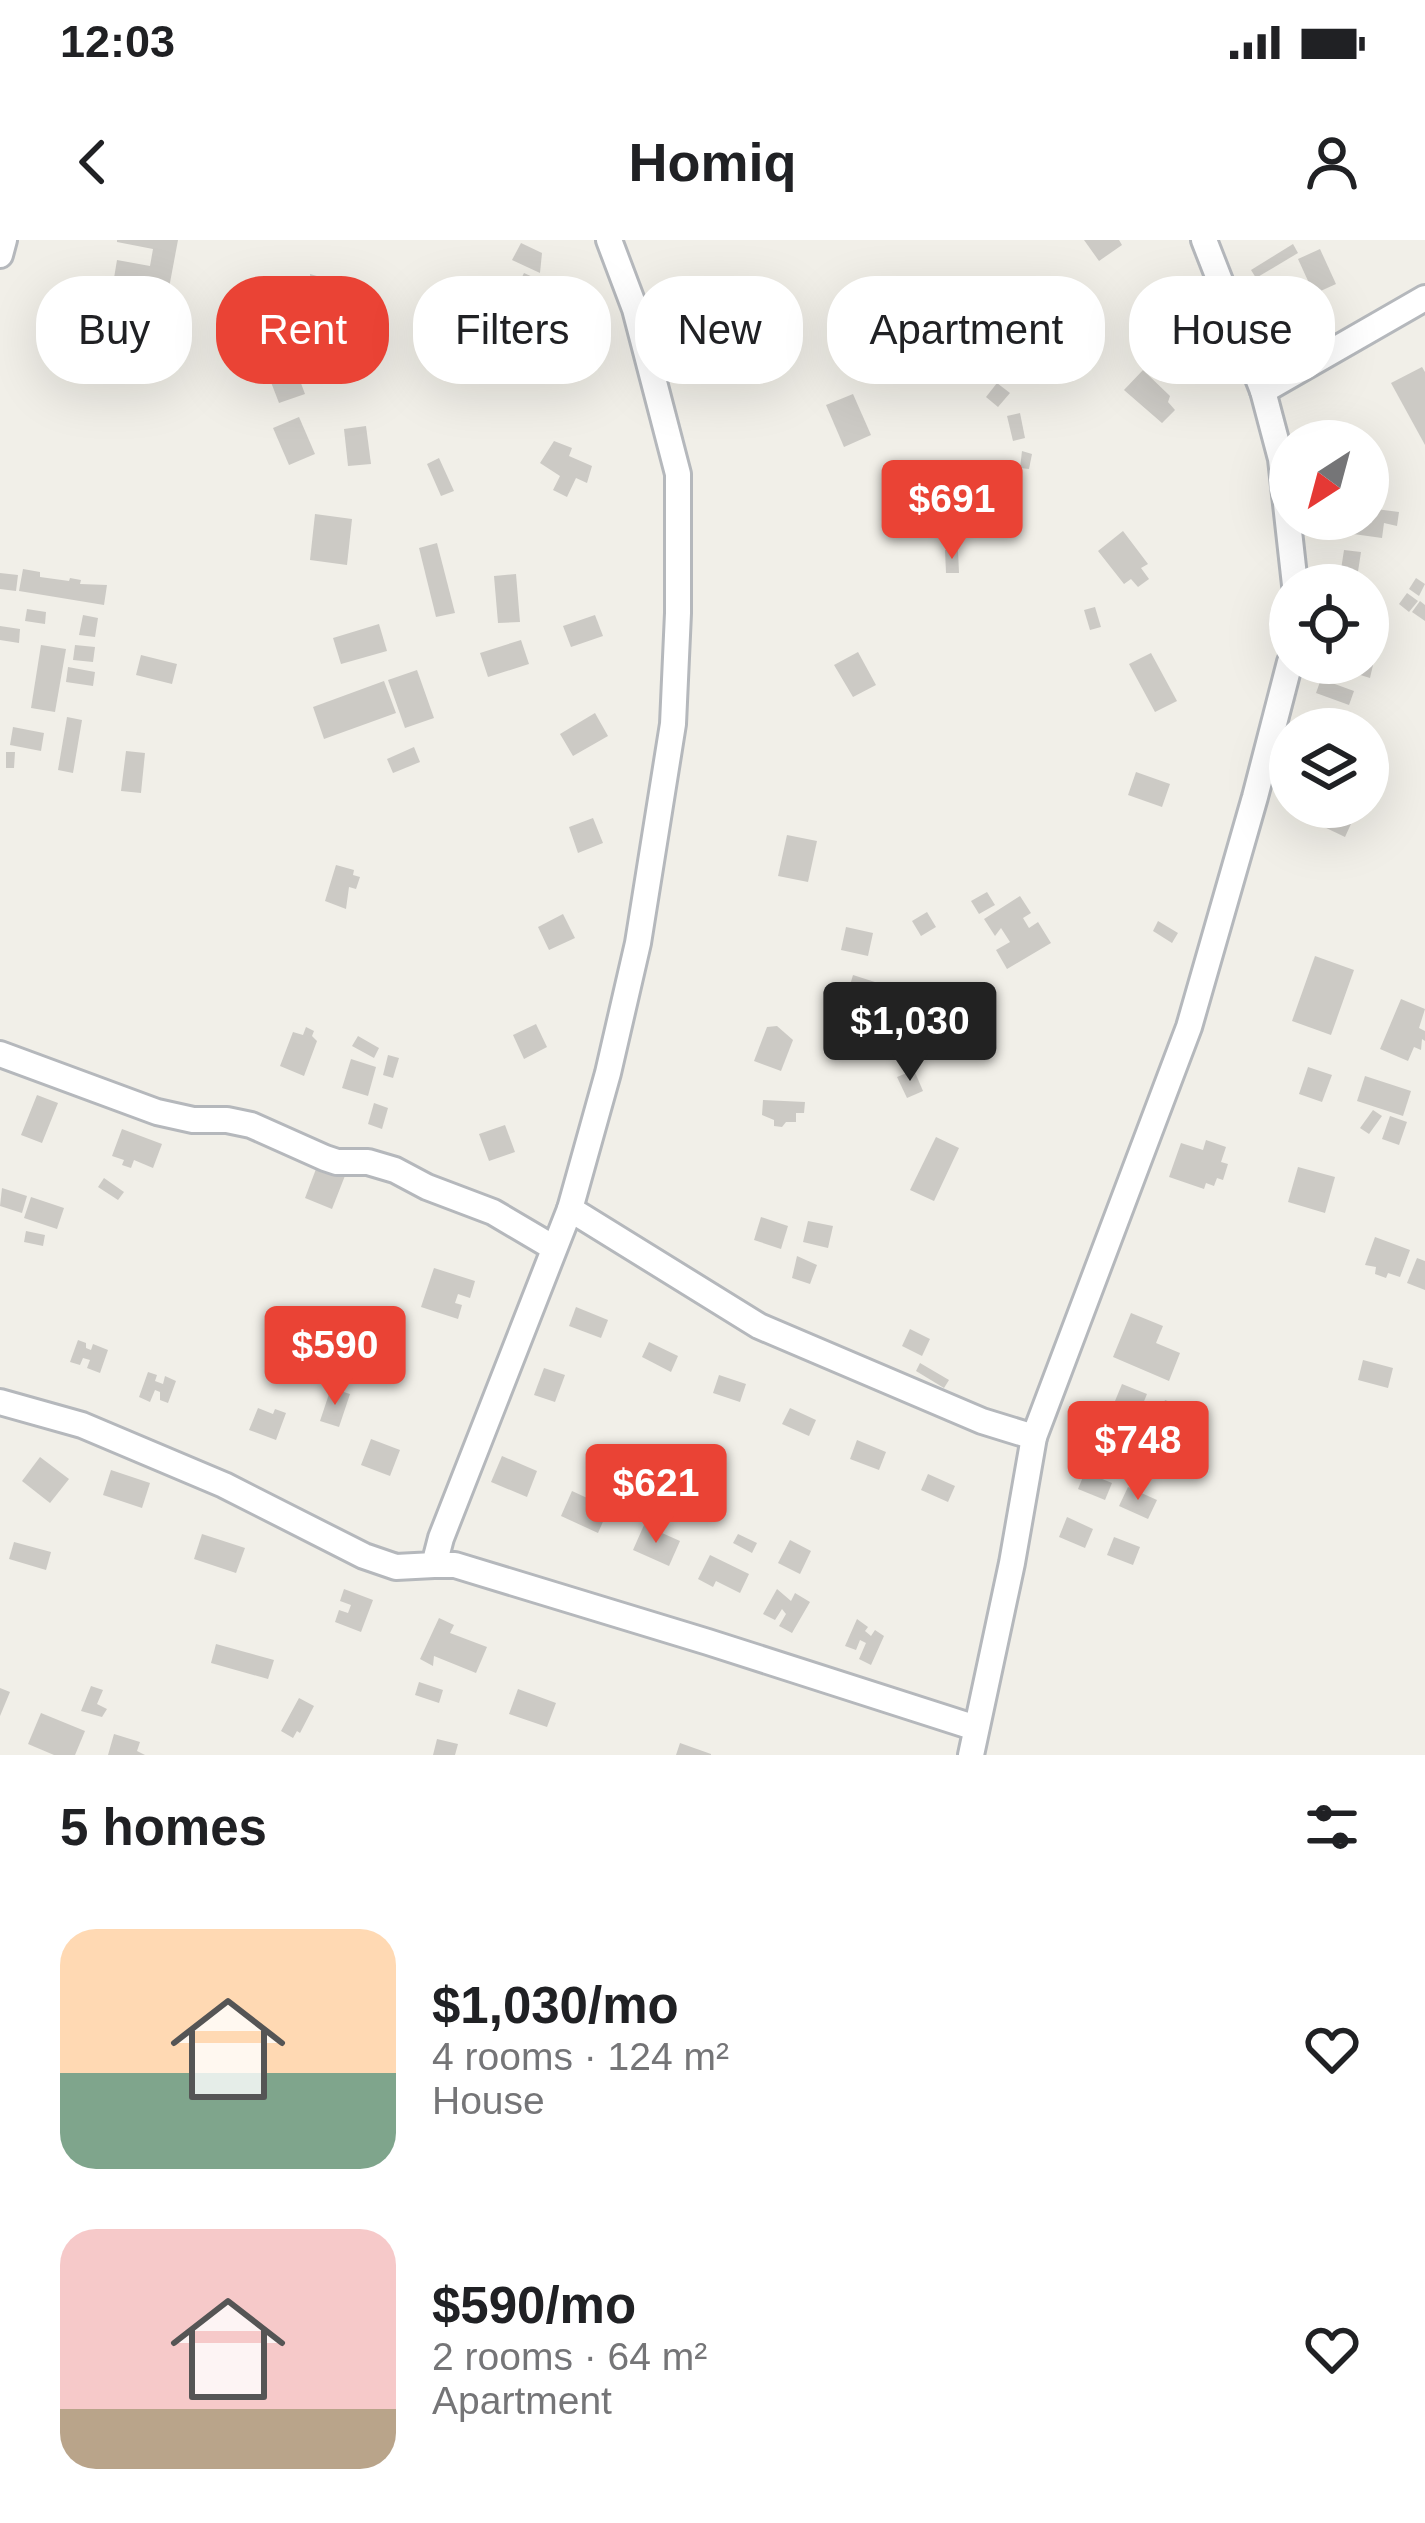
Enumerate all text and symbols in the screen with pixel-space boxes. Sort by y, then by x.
text: 12:03 [60,16,175,67]
icon: back [60,129,126,195]
icon: person [1299,129,1365,195]
text: Homiq [629,132,797,192]
chip: Buy [36,276,192,384]
chip: Rent [216,276,389,384]
chip: Filters [413,276,611,384]
chip: New [635,276,803,384]
chip: Apartment [827,276,1105,384]
chip: House [1129,276,1335,384]
north arrow [1269,420,1389,540]
map controls [1269,420,1389,828]
pin: $691 [881,460,1023,562]
text: $691 [909,477,995,520]
button: locate [1269,564,1389,684]
button: layers [1269,708,1389,828]
pin: $1,030 [812,982,1008,1084]
text: $1,030 [850,999,970,1042]
pin: $590 [264,1306,406,1408]
text: $590 [292,1323,378,1366]
pin: $748 [1067,1401,1209,1503]
text: $748 [1095,1418,1181,1461]
pin: $621 [585,1444,727,1546]
text: $621 [613,1461,699,1504]
icon: filters [1299,1794,1365,1860]
text: 5 homes [60,1799,267,1856]
icon: home [156,1977,300,2121]
text: $1,030/mo [432,1977,679,2034]
icon: heart [1299,2016,1365,2082]
text: 4 rooms · 124 m² [432,2035,729,2078]
text: House [432,2079,545,2122]
icon: home [156,2277,300,2421]
text: $590/mo [432,2277,636,2334]
icon: heart [1299,2316,1365,2382]
text: 2 rooms · 64 m² [432,2335,707,2378]
text: Apartment [432,2379,612,2422]

